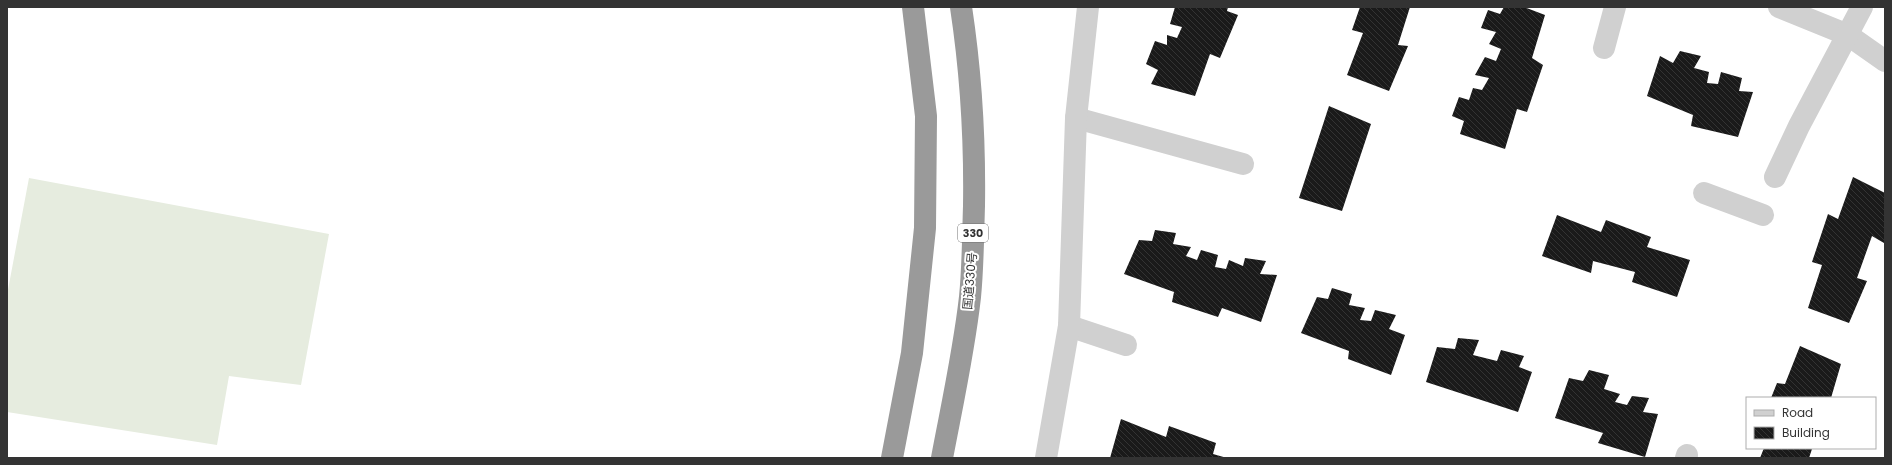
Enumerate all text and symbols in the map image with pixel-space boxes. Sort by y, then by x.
road number: 330 [958,224,988,242]
street label: 国道330号 [959,251,980,310]
legend [1746,397,1876,449]
text: Road [1782,404,1813,421]
text: Building [1782,424,1830,441]

